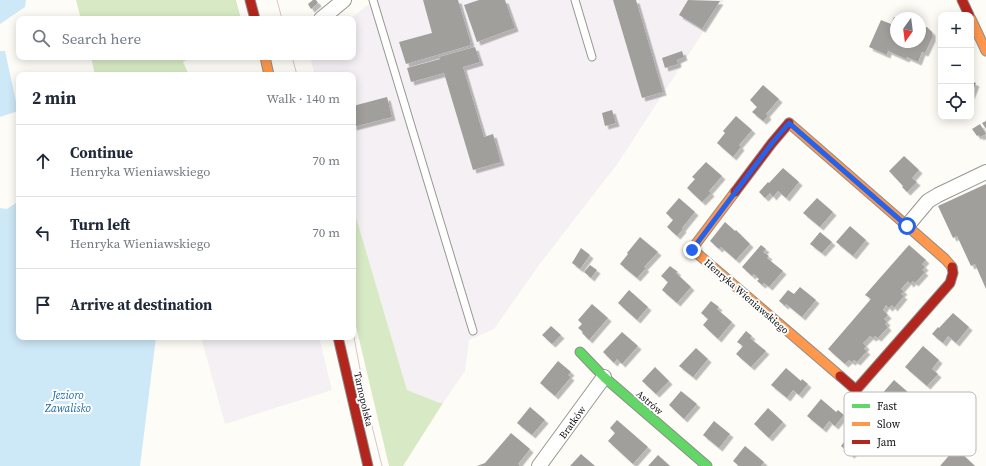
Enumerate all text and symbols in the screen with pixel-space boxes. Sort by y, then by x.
north arrow [890,12,926,48]
map controls [938,12,974,120]
button: + [938,12,974,48]
search box [16,16,356,60]
icon: search [30,27,52,49]
text: Search here [62,28,141,49]
button: − [938,48,974,84]
button: locate [938,84,974,120]
text: 2 min [32,86,76,110]
text: Walk · 140 m [267,90,340,107]
text: Continue [70,142,133,163]
icon: ahead [32,150,54,172]
text: 70 m [312,152,340,169]
text: Henryka Wieniawskiego [70,163,210,180]
text: Turn left [70,214,130,235]
route start [898,217,916,235]
icon: left [32,222,54,244]
text: 70 m [312,224,340,241]
text: Henryka Wieniawskiego [70,235,210,252]
route end [683,241,701,259]
street label: Henryka Wieniawskiego [702,256,792,337]
icon: arrive [32,294,54,316]
text: Arrive at destination [70,294,212,315]
street label: Tarnopolska [351,371,376,428]
street label: Astrów [634,387,666,418]
water label: Jezioro Zawalisko [44,388,92,416]
legend [844,392,976,456]
text: Fast [877,399,897,414]
street label: Bratków [556,403,589,441]
text: Slow [877,417,901,432]
text: Jam [876,435,896,450]

